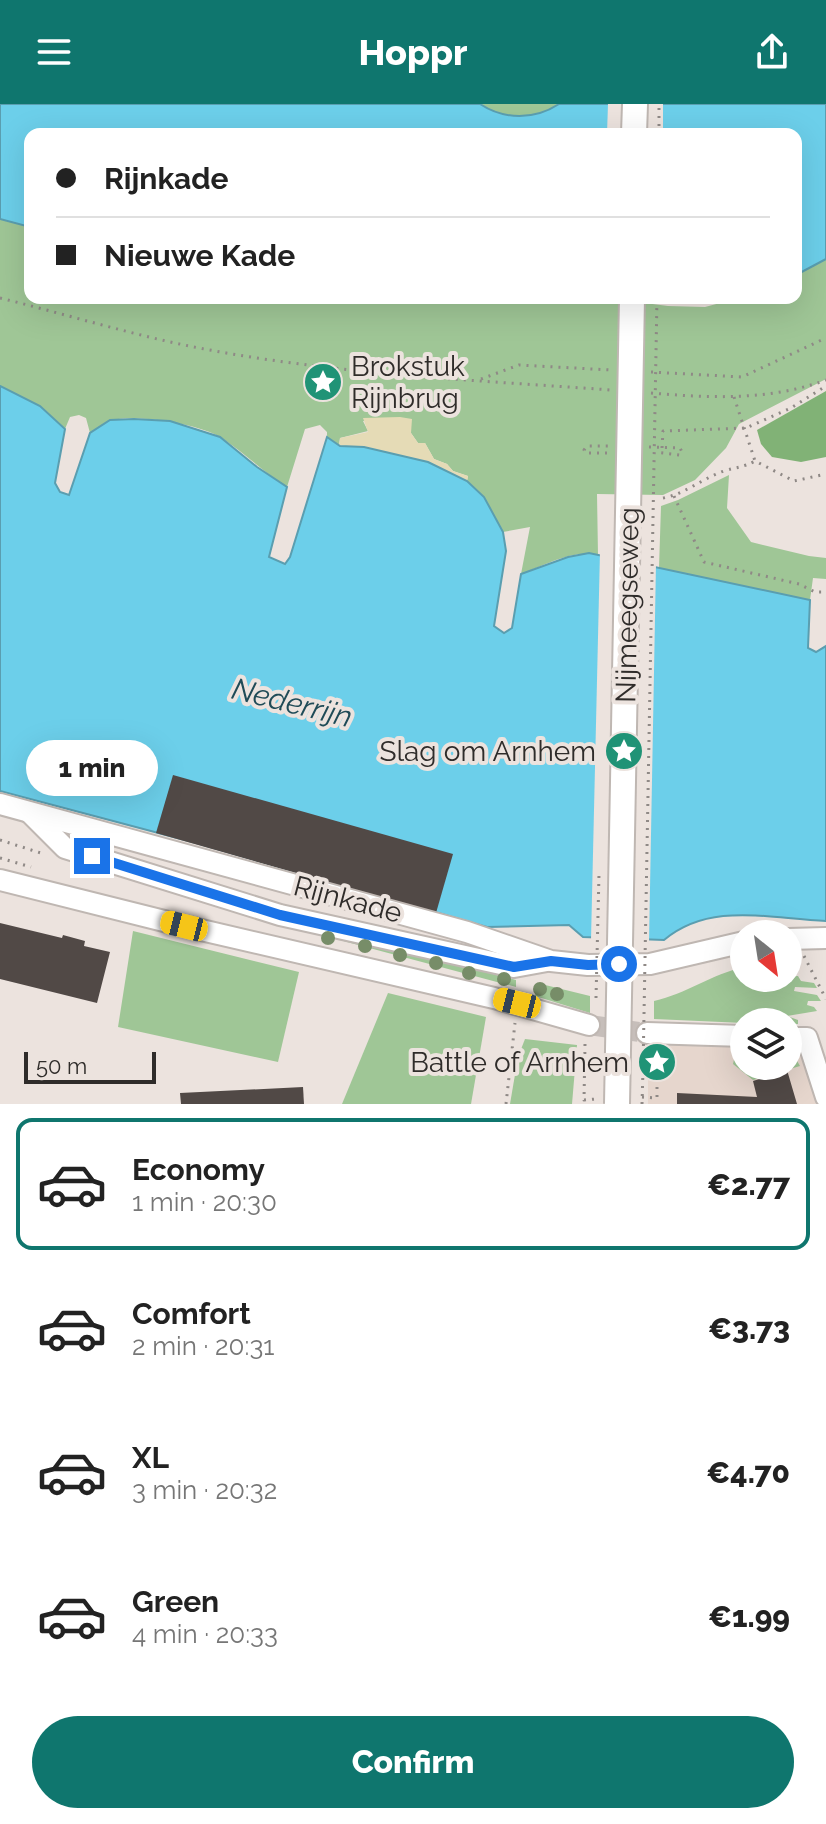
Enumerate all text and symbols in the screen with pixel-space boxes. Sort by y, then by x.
icon: menu [32,30,76,74]
icon: share [750,30,794,74]
text: Hoppr [358,31,468,73]
text: Rijnkade [104,161,229,196]
text: Nieuwe Kade [104,238,295,273]
place label: Brokstuk Rijnbrug [351,350,465,415]
place icon: Brokstuk Rijnbrug [302,361,344,403]
street label: Nijmeegseweg [609,507,646,703]
water label: Nederrijn [229,671,356,734]
place icon: Slag om Arnhem [603,730,645,772]
place label: Slag om Arnhem [379,735,596,768]
callout: 1 min [26,740,158,796]
text: 1 min [59,753,125,783]
route end [74,838,110,874]
street label: Rijnkade [290,869,406,930]
car [158,909,210,943]
north arrow [730,920,802,992]
map controls [730,920,802,1080]
route start [601,946,637,982]
car [491,986,543,1020]
button: layers [730,1008,802,1080]
place icon: Battle of Arnhem [636,1041,678,1083]
place label: Battle of Arnhem [410,1046,629,1079]
scale bar [24,1048,156,1084]
text: 50 m [36,1053,87,1079]
icon: car [36,1148,108,1220]
text: Economy [132,1152,265,1187]
text: €2.77 [707,1167,790,1202]
text: 1 min · 20:30 [132,1187,277,1217]
icon: car [36,1292,108,1364]
text: Comfort [132,1296,251,1331]
text: €3.73 [708,1311,790,1346]
text: 2 min · 20:31 [132,1331,274,1361]
icon: car [36,1436,108,1508]
text: XL [132,1440,169,1475]
text: €4.70 [706,1455,790,1490]
text: 3 min · 20:32 [132,1475,277,1505]
icon: car [36,1580,108,1652]
text: Green [132,1584,219,1619]
text: €1.99 [708,1599,790,1634]
text: 4 min · 20:33 [132,1619,278,1649]
button: Confirm [32,1716,794,1808]

